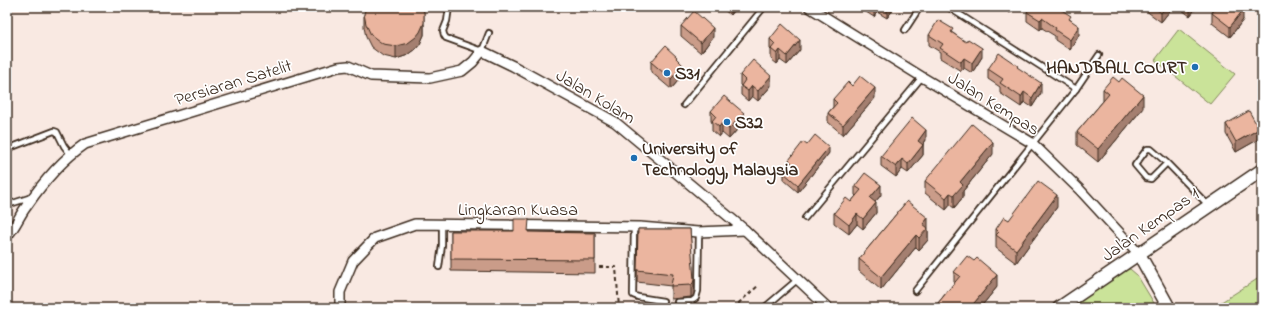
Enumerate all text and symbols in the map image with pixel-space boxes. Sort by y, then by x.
street label: Persiaran Satelit [172,54,295,114]
place label: HANDBALL COURT [1046,56,1188,82]
place label: S31 [675,62,700,88]
marker: HANDBALL COURT [1190,62,1200,72]
street label: Jalan Kolam [550,64,640,132]
street label: Jalan Kempas [942,66,1044,143]
marker: S31 [662,68,672,78]
place label: S32 [735,111,763,137]
marker: S32 [722,117,732,127]
place label: University of Technology, Malaysia [642,137,799,185]
marker: University of Technology, Malaysia [629,153,639,163]
street label: Jalan Kempas 1 [1097,182,1206,269]
street label: Lingkaran Kuasa [458,198,578,225]

